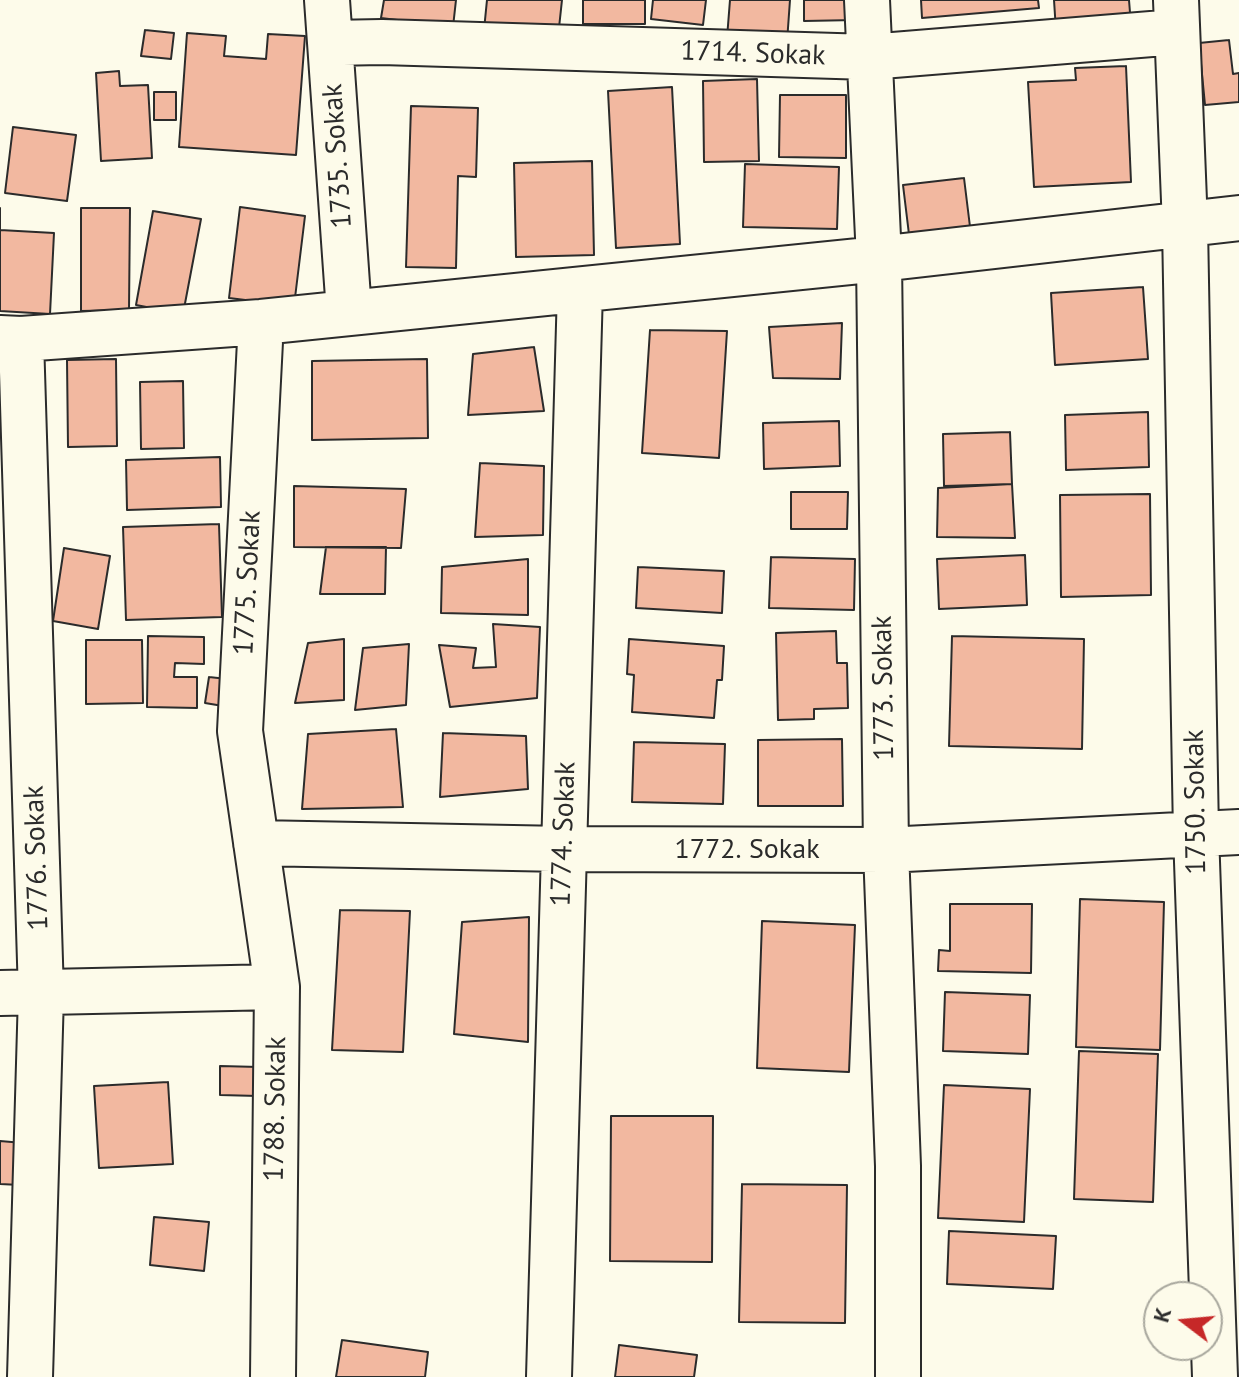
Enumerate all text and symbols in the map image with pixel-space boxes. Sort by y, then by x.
street label: 1714. Sokak [680,35,826,73]
street label: 1735. Sokak [316,82,360,230]
street label: 1775. Sokak [227,510,269,656]
street label: 1773. Sokak [866,615,902,761]
street label: 1750. Sokak [1178,729,1214,875]
street label: 1774. Sokak [545,761,583,907]
street label: 1776. Sokak [18,785,56,931]
street label: 1772. Sokak [674,833,820,867]
street label: 1788. Sokak [258,1036,294,1182]
north arrow [1143,1281,1223,1361]
text: K [1147,1305,1177,1325]

